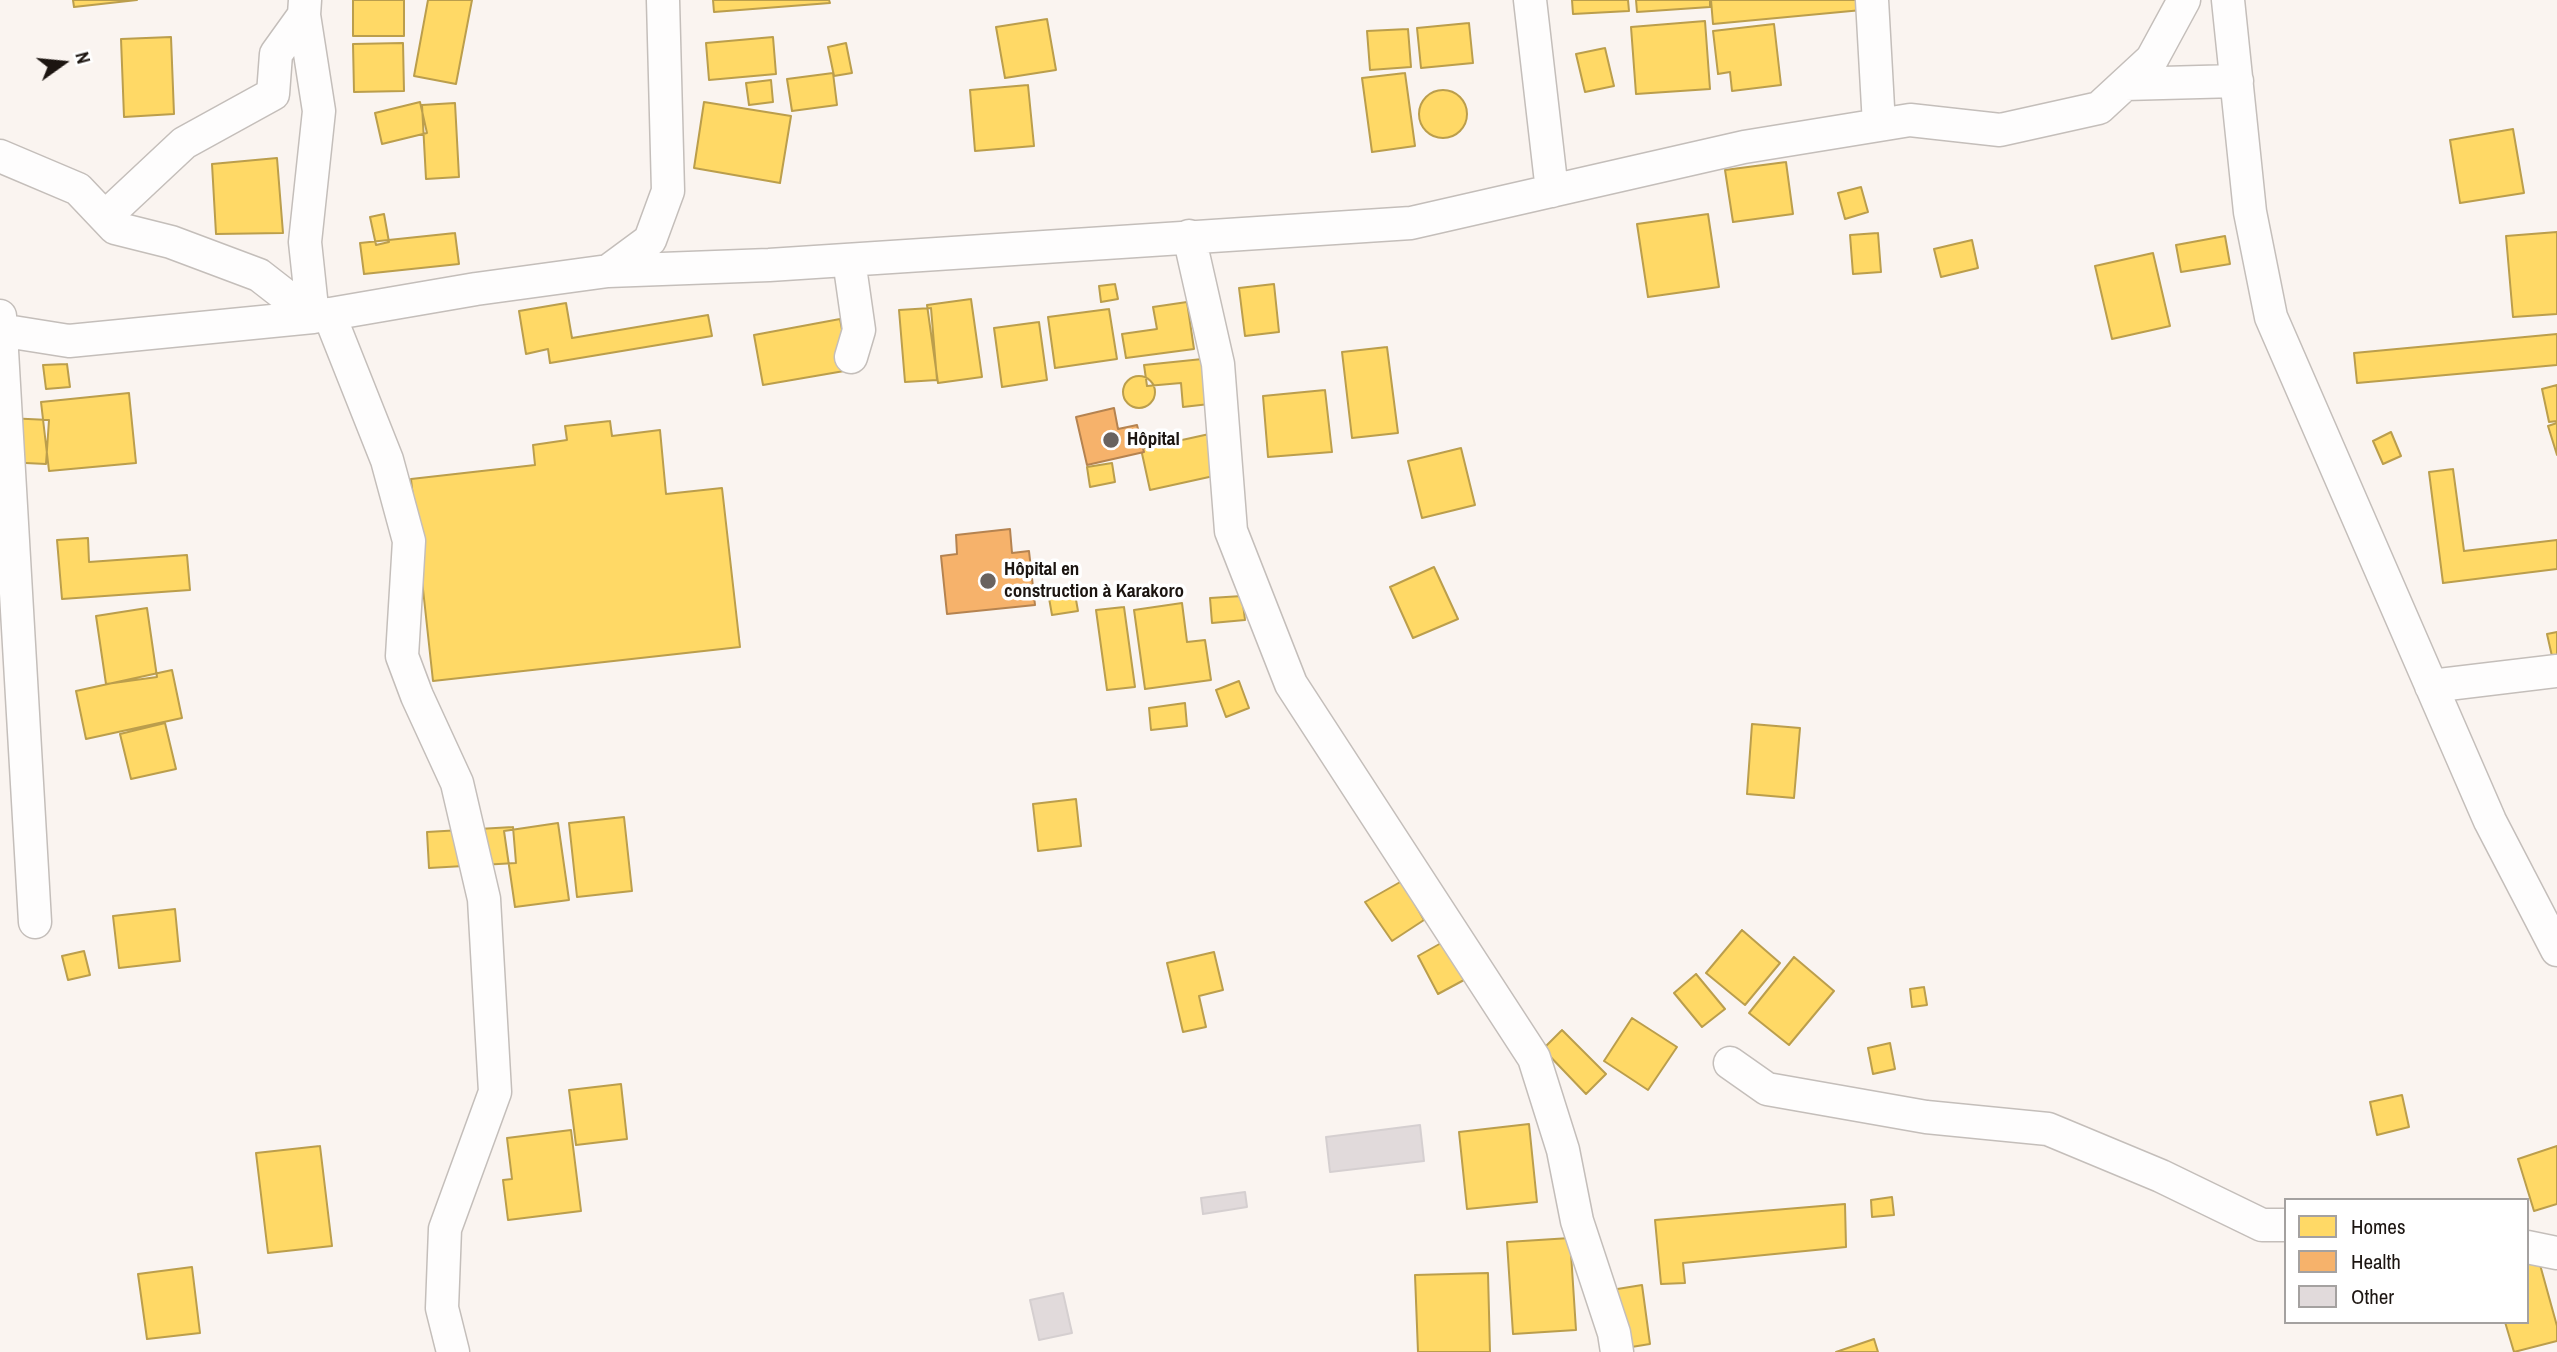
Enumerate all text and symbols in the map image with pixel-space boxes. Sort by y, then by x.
north arrow [28,28,98,98]
text: N [69,49,97,66]
place label: Hôpital [1127,429,1180,451]
marker: Hôpital [1101,430,1121,450]
place label: Hôpital en construction à Karakoro [1004,559,1184,603]
marker: Hôpital en construction à Karakoro [978,571,998,591]
legend [2284,1198,2529,1324]
text: Homes [2351,1212,2406,1241]
text: Health [2351,1247,2401,1276]
text: Other [2351,1282,2394,1311]

